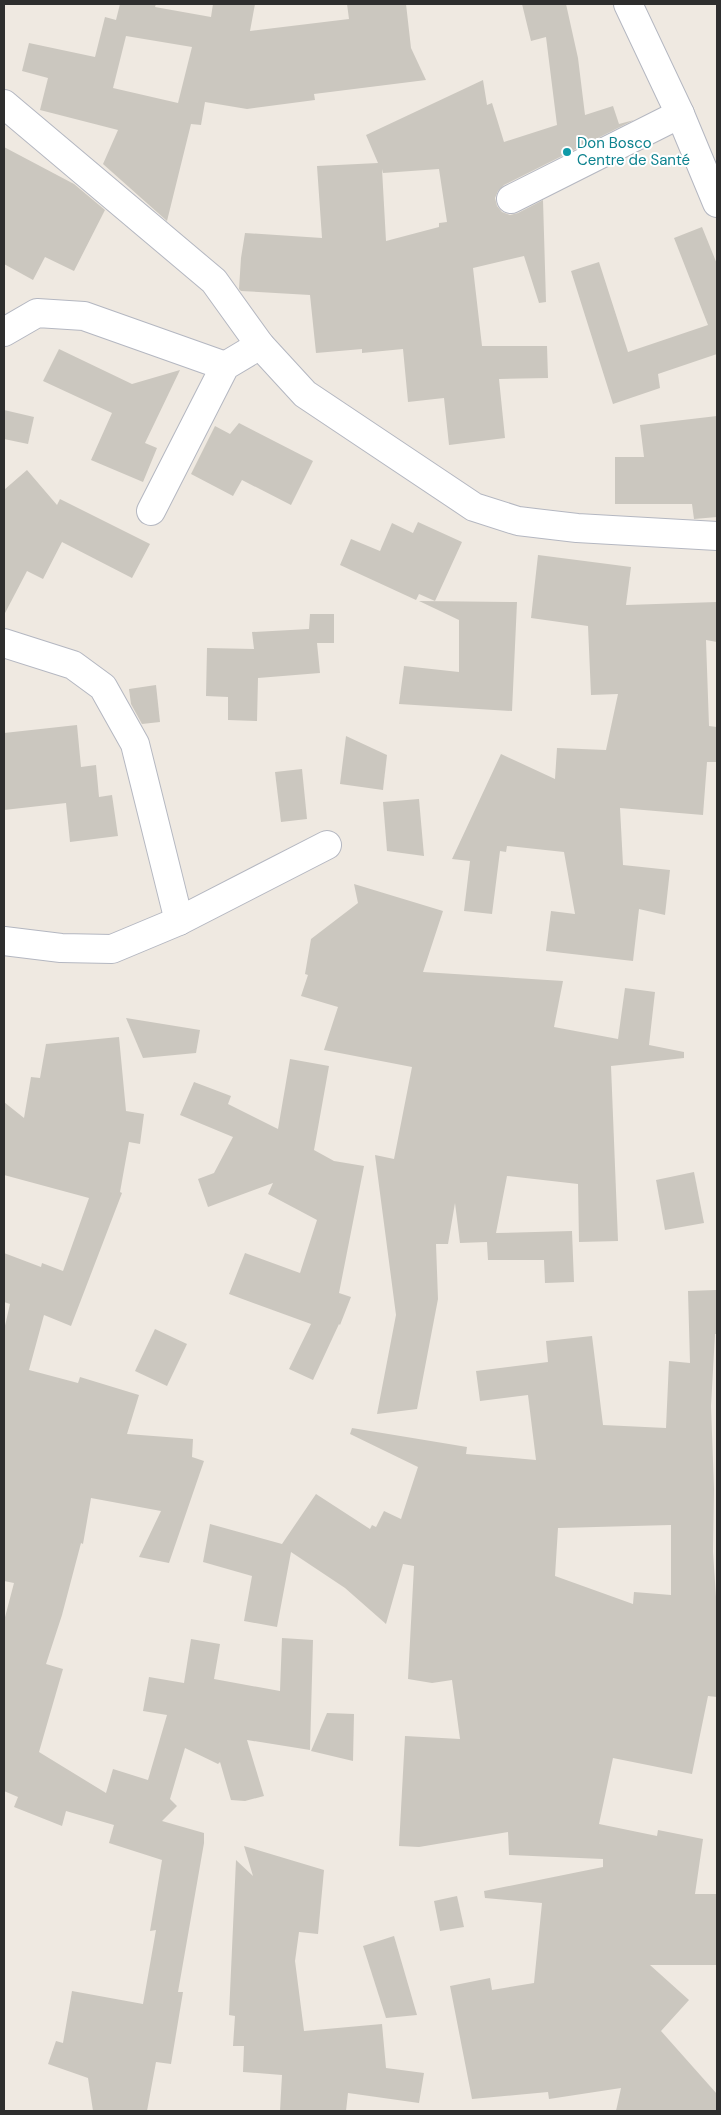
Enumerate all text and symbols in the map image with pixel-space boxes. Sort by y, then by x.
place label: Don Bosco Centre de Santé [577,133,690,170]
marker: Don Bosco Centre de Santé [561,146,573,158]

